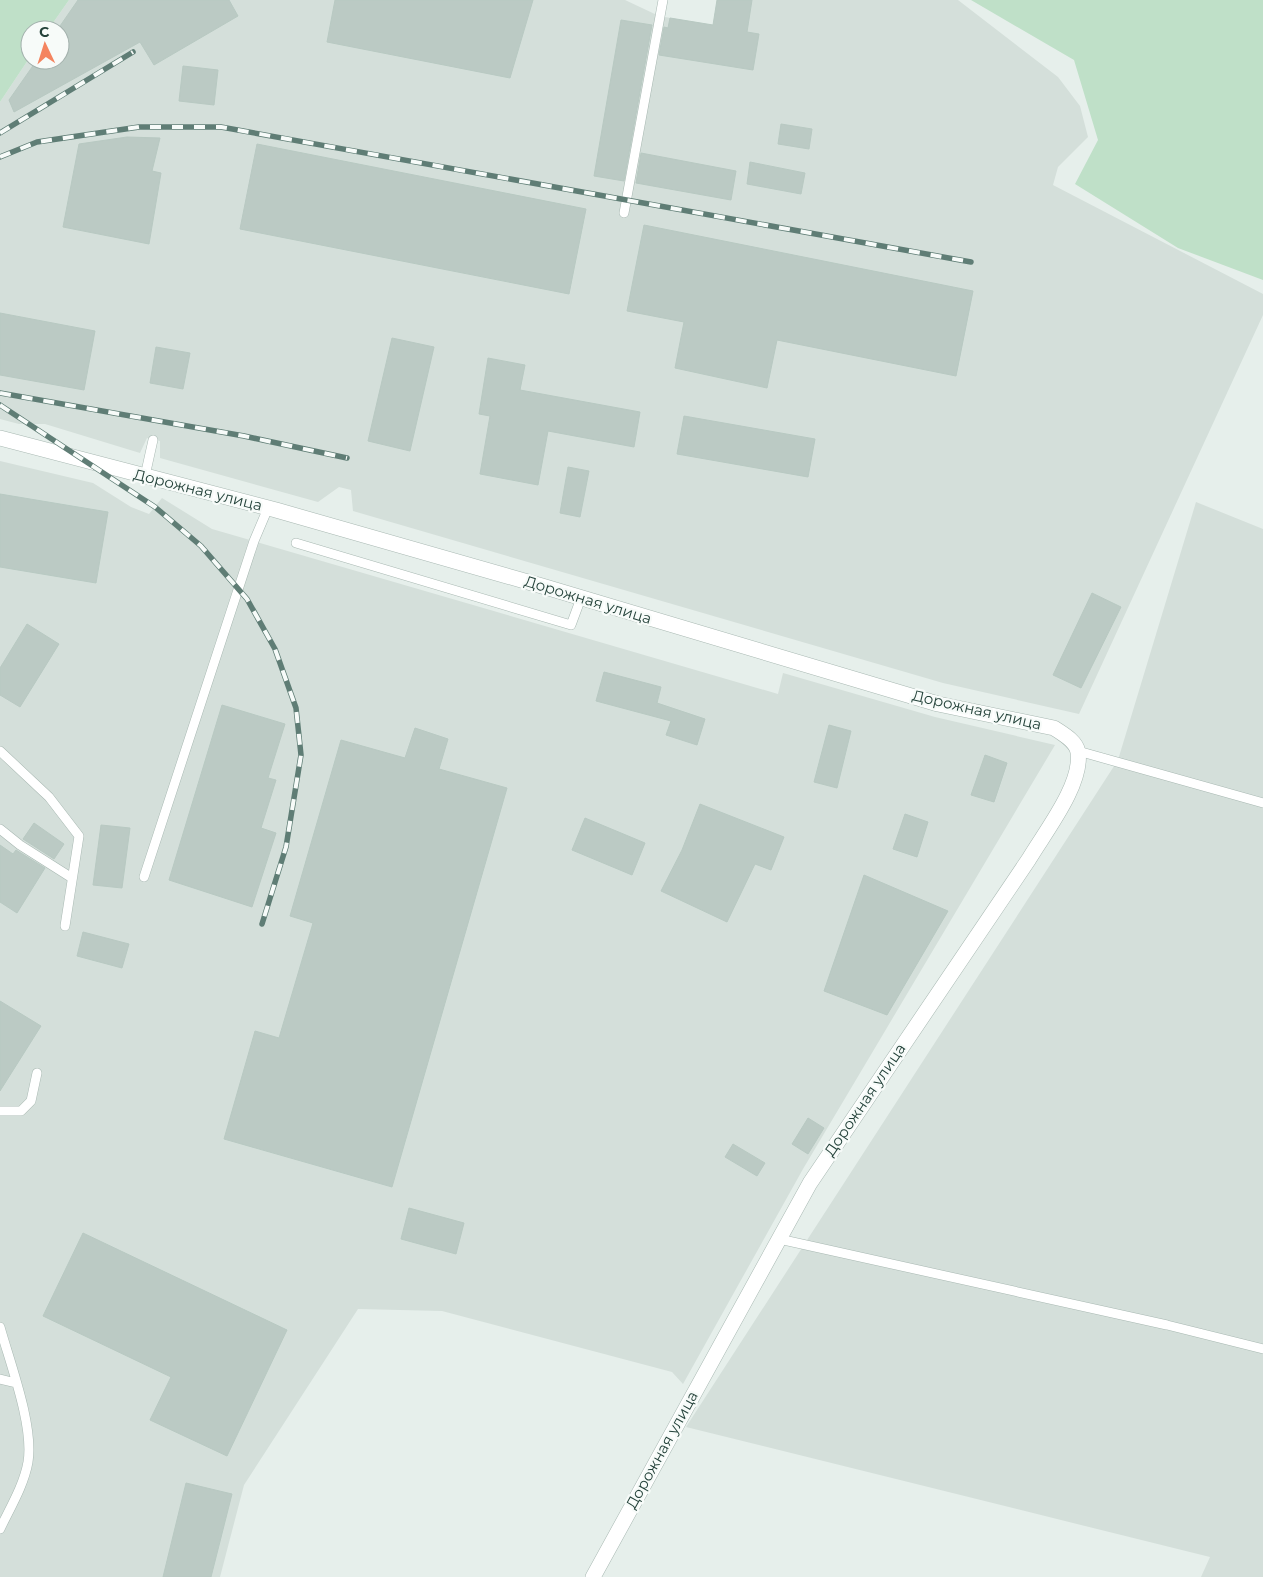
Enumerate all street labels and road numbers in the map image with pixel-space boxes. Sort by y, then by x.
street label: Дорожная улица [132,464,264,515]
street label: Дорожная улица [522,571,654,628]
street label: Дорожная улица [911,685,1044,734]
street label: Дорожная улица [820,1040,909,1160]
street label: Дорожная улица [621,1387,702,1512]

